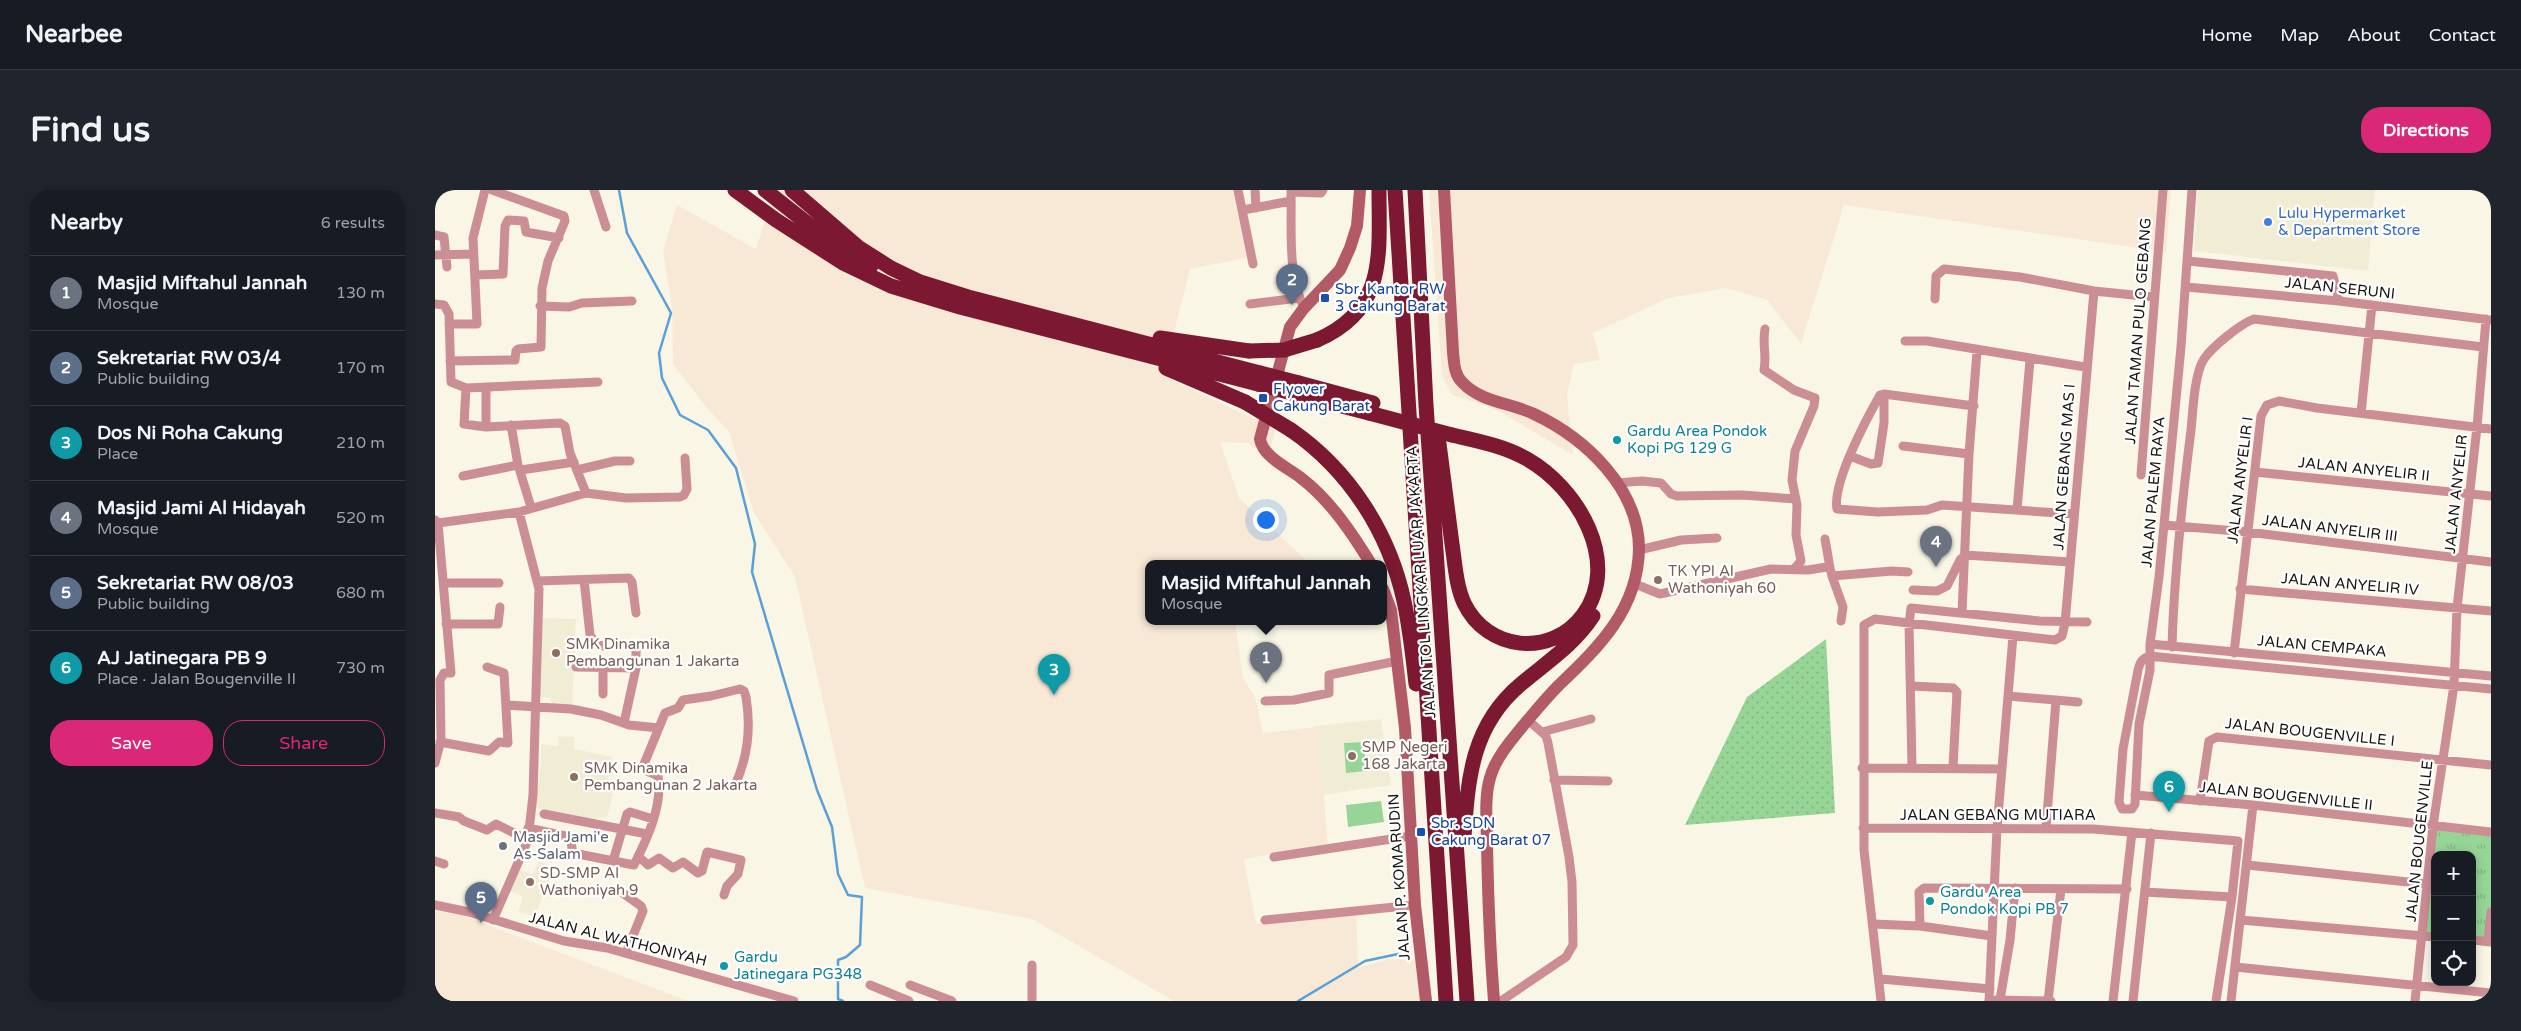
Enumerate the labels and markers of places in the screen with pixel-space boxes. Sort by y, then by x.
place label: Lulu Hypermarket & Department Store [2278,204,2420,239]
marker: Lulu Hypermarket & Department Store [2262,216,2274,228]
pin: 2 [1276,264,1308,305]
place label: Sbr. Kantor RW 3 Cakung Barat [1335,280,1446,315]
marker: Sbr. Kantor RW 3 Cakung Barat [1319,292,1331,304]
place label: Flyover Cakung Barat [1273,380,1370,415]
marker: Flyover Cakung Barat [1257,392,1269,404]
place label: Gardu Area Pondok Kopi PG 129 G [1627,422,1767,457]
marker: Gardu Area Pondok Kopi PG 129 G [1611,434,1623,446]
pin: 4 [1920,526,1952,567]
place label: TK YPI Al Wathoniyah 60 [1668,562,1776,597]
marker: TK YPI Al Wathoniyah 60 [1652,574,1664,586]
place label: SMK Dinamika Pembangunan 1 Jakarta [566,635,739,670]
pin: 1 [1250,642,1282,683]
marker: SMK Dinamika Pembangunan 1 Jakarta [550,647,562,659]
pin: 3 [1038,654,1070,695]
place label: SMP Negeri 168 Jakarta [1362,738,1447,773]
marker: SMP Negeri 168 Jakarta [1346,750,1358,762]
place label: SMK Dinamika Pembangunan 2 Jakarta [584,759,757,794]
marker: SMK Dinamika Pembangunan 2 Jakarta [568,771,580,783]
pin: 6 [2153,771,2185,812]
place label: Sbr. SDN Cakung Barat 07 [1431,814,1551,849]
marker: Sbr. SDN Cakung Barat 07 [1415,826,1427,838]
place label: Masjid Jami'e As-Salam [513,828,609,863]
marker: Masjid Jami'e As-Salam [497,840,509,852]
place label: SD-SMP Al Wathoniyah 9 [540,864,639,899]
marker: SD-SMP Al Wathoniyah 9 [524,876,536,888]
pin: 5 [465,882,497,923]
place label: Gardu Area Pondok Kopi PB 7 [1940,883,2069,918]
marker: Gardu Area Pondok Kopi PB 7 [1924,895,1936,907]
place label: Gardu Jatinegara PG348 [734,948,862,983]
marker: Gardu Jatinegara PG348 [718,960,730,972]

